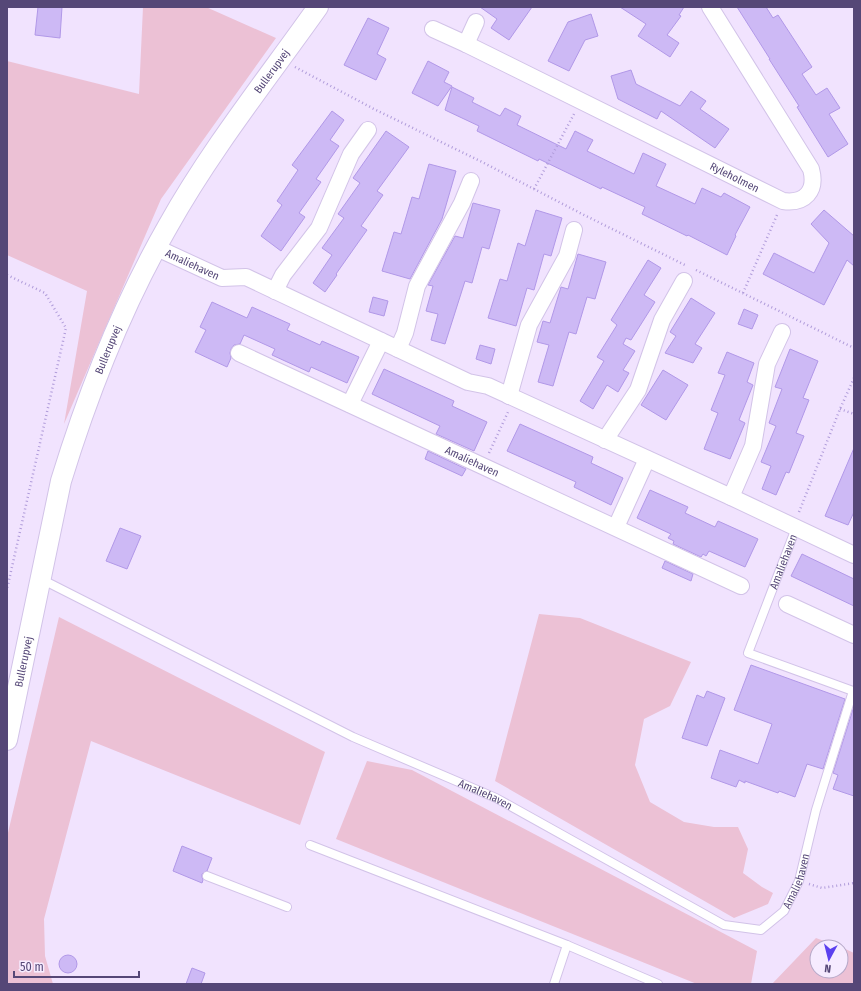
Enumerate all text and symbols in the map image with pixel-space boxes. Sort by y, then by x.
street label: Bullerupvej [251,46,292,96]
street label: Ryleholmen [708,159,761,195]
street label: Amaliehaven [163,246,221,282]
street label: Bullerupvej [92,323,124,376]
street label: Amaliehaven [443,443,501,479]
street label: Amaliehaven [767,532,800,591]
street label: Bullerupvej [12,635,35,688]
street label: Amaliehaven [457,776,515,812]
street label: Amaliehaven [780,852,812,911]
north arrow [809,939,849,979]
scale bar [14,953,139,979]
text: 50 m [20,960,44,974]
text: N [824,962,832,975]

